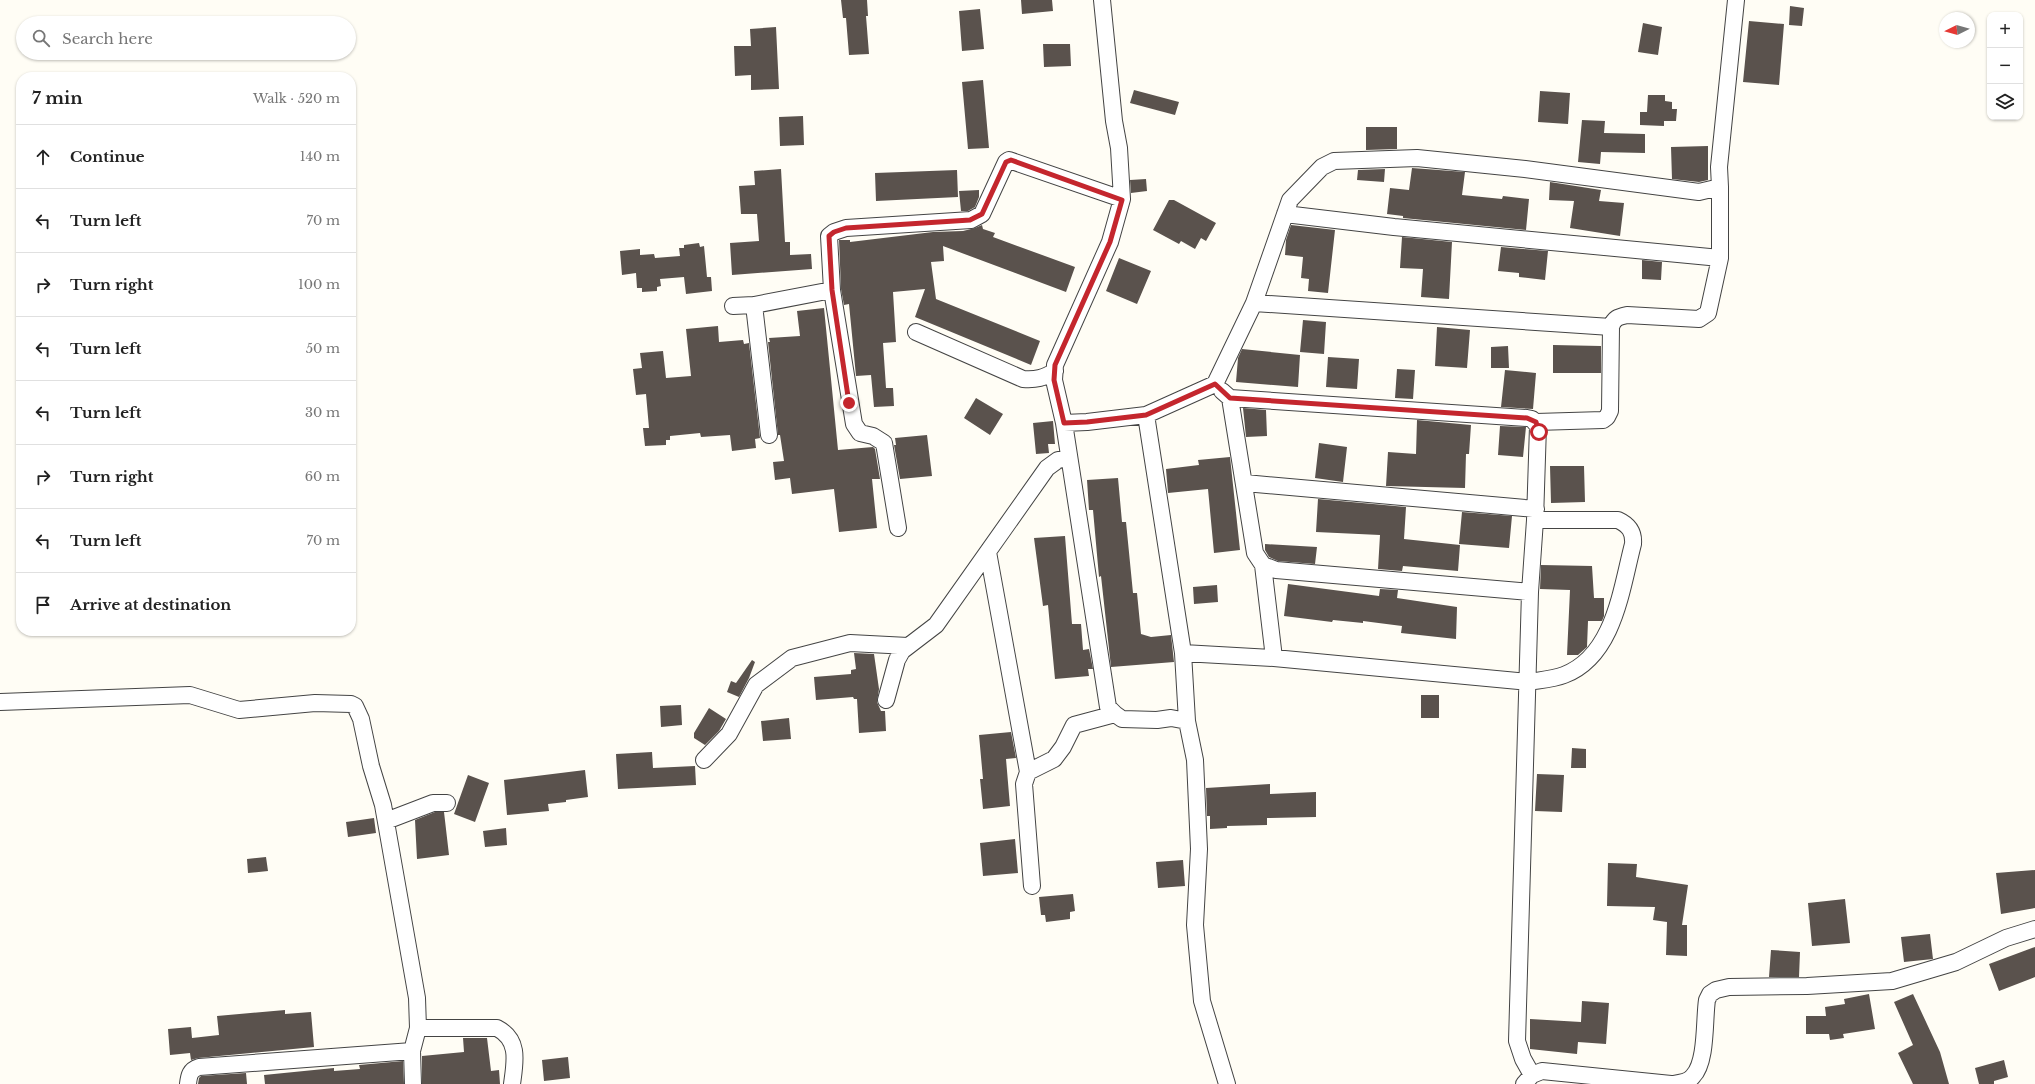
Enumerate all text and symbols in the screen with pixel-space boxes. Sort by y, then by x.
north arrow [1939,12,1975,48]
map controls [1987,12,2023,120]
button: + [1987,12,2023,48]
search box [16,16,356,60]
icon: search [30,27,52,49]
text: Search here [62,29,153,48]
button: − [1987,48,2023,84]
button: layers [1987,84,2023,120]
text: 7 min [32,88,83,109]
text: Walk · 520 m [253,90,340,107]
icon: ahead [32,146,54,168]
text: Continue [70,147,145,166]
text: 140 m [300,148,340,165]
icon: left [32,210,54,232]
text: Turn left [70,211,141,230]
text: 70 m [307,212,340,229]
icon: right [32,274,54,296]
text: Turn right [70,275,153,294]
text: 100 m [298,276,340,293]
icon: left [32,338,54,360]
text: Turn left [70,339,141,358]
text: 50 m [306,340,340,357]
route end [840,394,858,412]
icon: left [32,402,54,424]
text: Turn left [70,403,141,422]
text: 30 m [305,404,340,421]
route start [1530,423,1548,441]
icon: right [32,466,54,488]
text: Turn right [70,467,153,486]
text: 60 m [305,468,340,485]
icon: left [32,530,54,552]
text: Turn left [70,531,141,550]
text: 70 m [307,532,340,549]
icon: arrive [32,594,54,616]
text: Arrive at destination [70,595,231,614]

